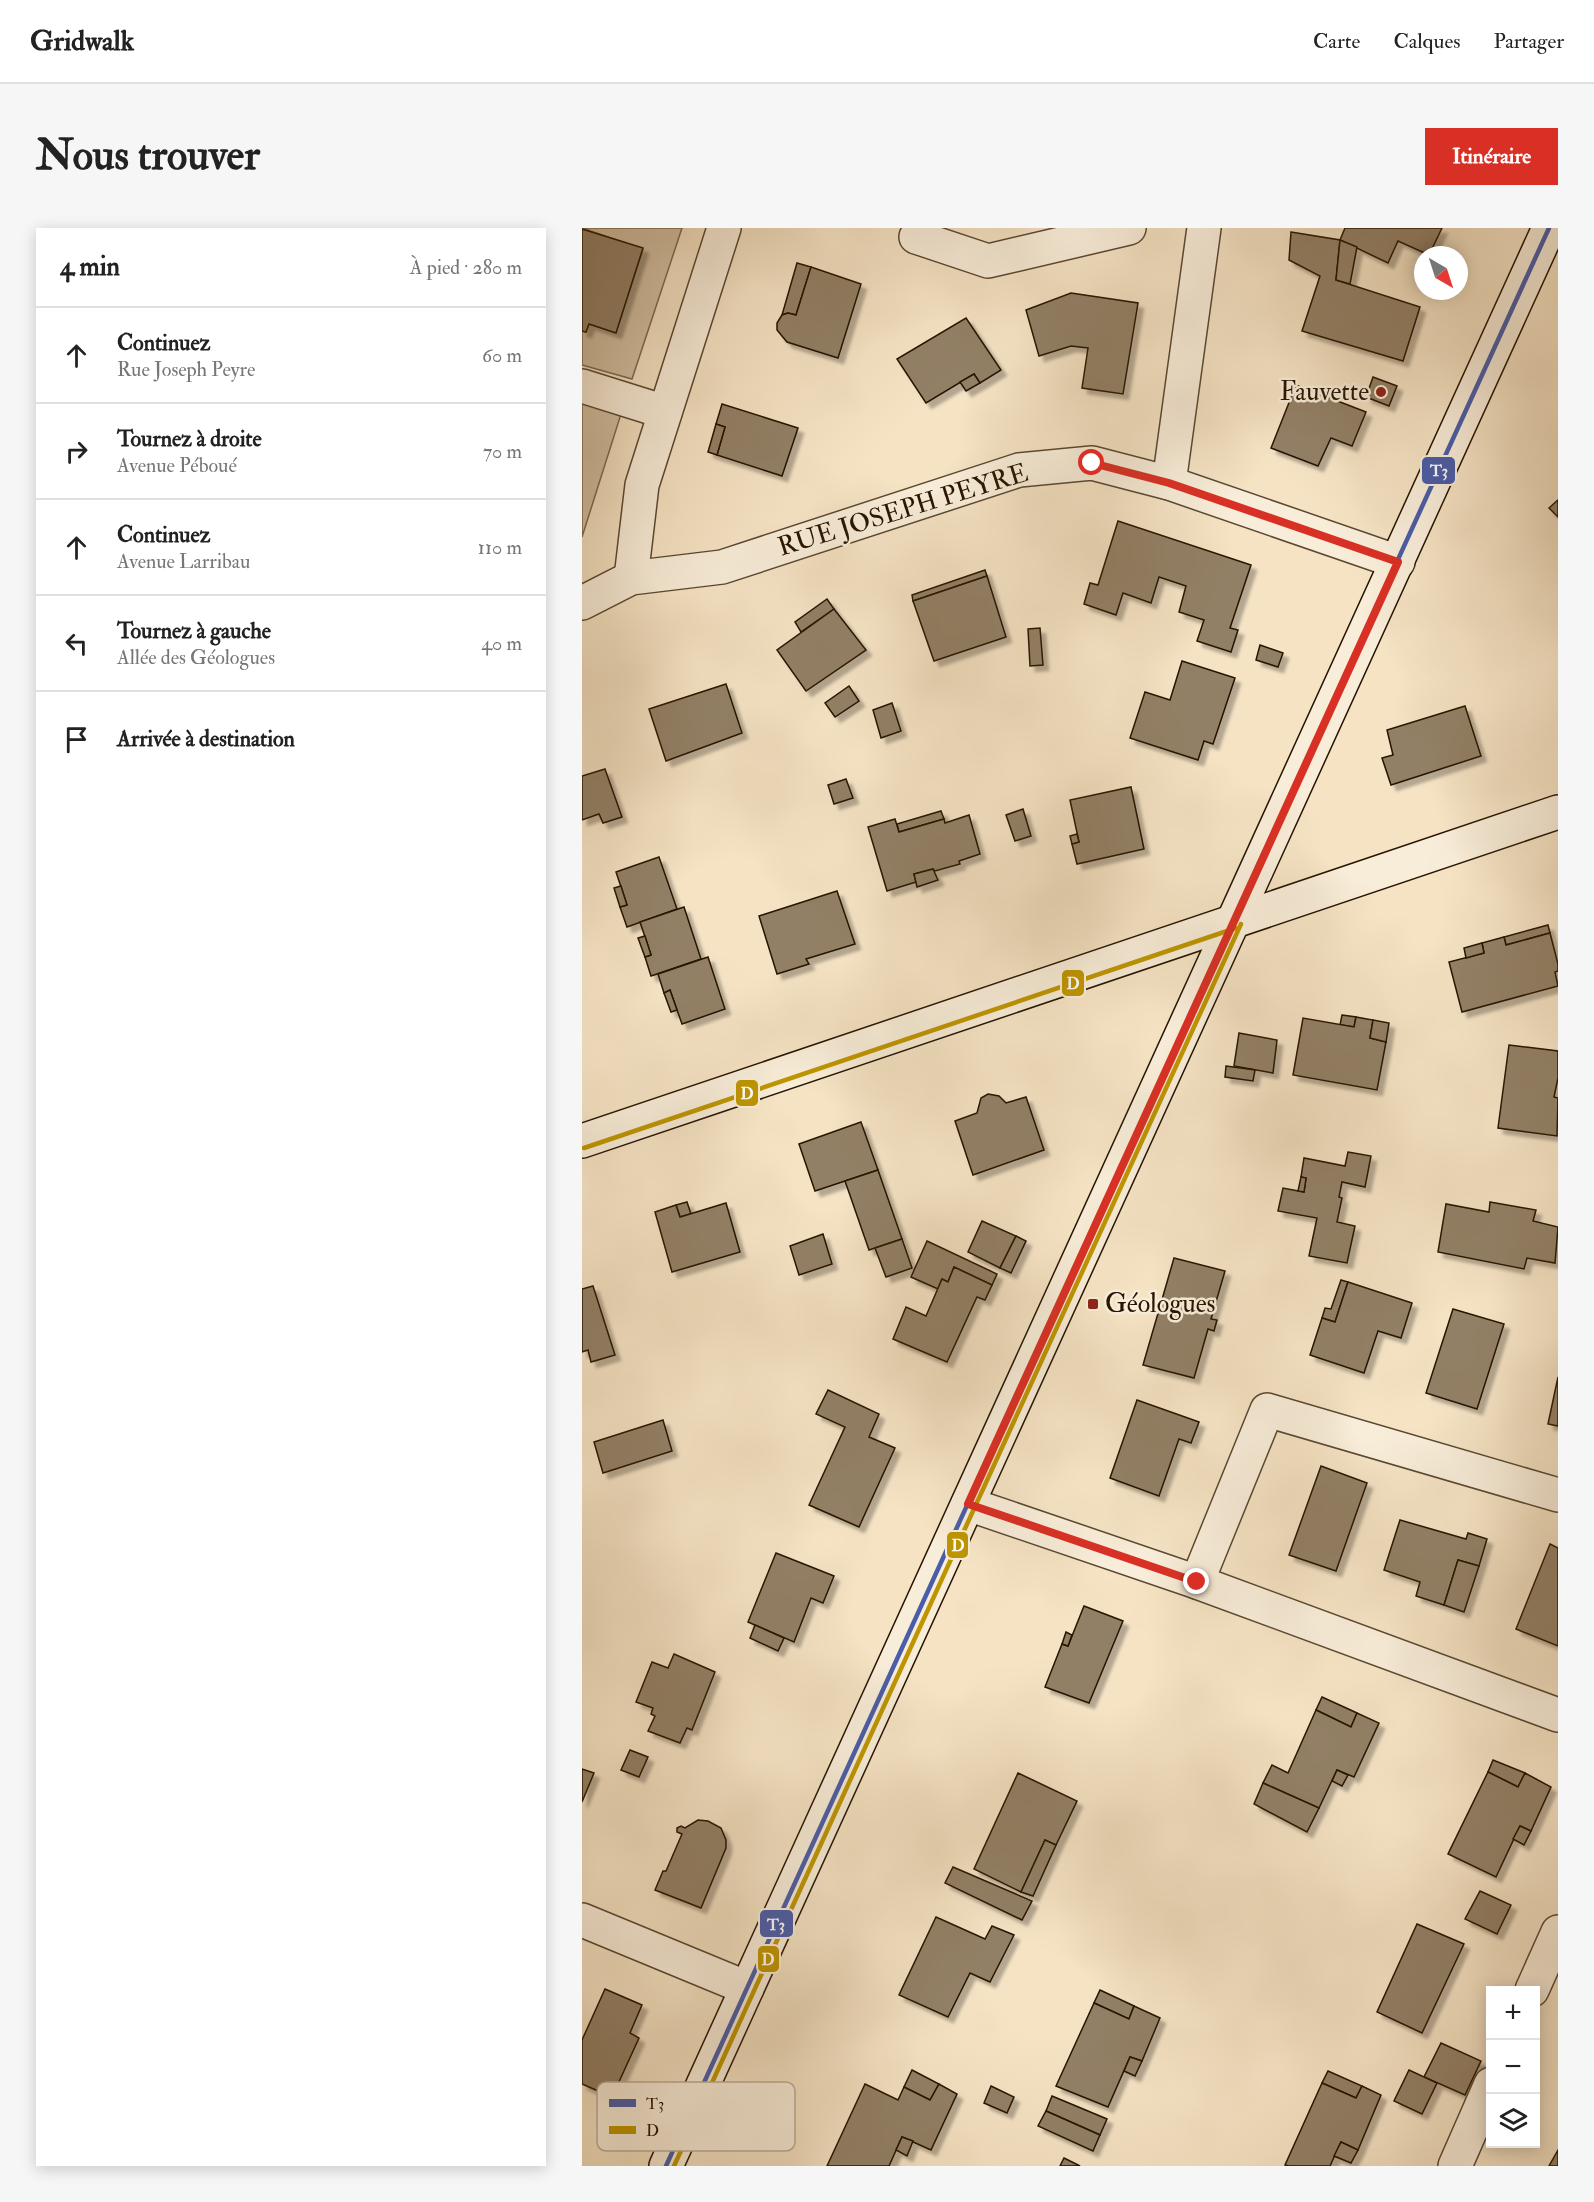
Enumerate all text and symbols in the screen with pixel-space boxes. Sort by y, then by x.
text: Gridwalk [30,24,134,59]
text: Carte [1313,28,1360,55]
text: Calques [1393,28,1460,55]
text: Partager [1493,28,1564,55]
button: Itinéraire [1425,128,1558,185]
text: Nous trouver [36,130,260,182]
north arrow [1414,246,1468,300]
text: 4 min [60,251,120,283]
text: À pied · 280 m [410,255,522,280]
text: Continuez [117,329,210,357]
icon: ahead [60,339,93,372]
text: 60 m [482,343,522,368]
text: Rue Joseph Peyre [117,357,255,382]
place label: Fauvette [1280,376,1369,408]
marker: Fauvette [1374,385,1388,399]
text: Tournez à droite [117,425,262,453]
icon: right [60,435,93,468]
text: 70 m [483,439,522,464]
route start [1078,449,1104,475]
text: Avenue Péboué [117,453,237,478]
line badge: T3 [1421,456,1456,485]
street label: RUE JOSEPH PEYRE [774,457,1032,563]
text: T3 [1429,461,1448,481]
text: Continuez [117,521,210,549]
icon: ahead [60,531,93,564]
text: 110 m [478,535,522,560]
text: Avenue Larribau [117,549,250,574]
text: Tournez à gauche [117,617,271,645]
icon: left [60,627,93,660]
text: 40 m [481,631,522,656]
text: Allée des Géologues [117,645,275,670]
icon: arrive [60,723,93,756]
text: Arrivée à destination [117,725,295,753]
line badge: D [1061,969,1085,997]
text: D [1066,974,1080,994]
line badge: D [735,1079,759,1107]
text: D [740,1084,754,1104]
place label: Géologues [1105,1288,1215,1320]
marker: Géologues [1086,1297,1100,1311]
line badge: D [946,1531,969,1559]
text: D [951,1536,965,1556]
route end [1183,1568,1209,1594]
line badge: T3 [759,1909,794,1938]
text: T3 [766,1915,785,1935]
line badge: D [757,1945,780,1973]
text: D [761,1950,775,1970]
map controls [1486,1986,1540,2148]
button: + [1486,1986,1540,2040]
button: − [1486,2040,1540,2094]
legend [597,2082,795,2151]
text: T3 [646,2094,664,2114]
button: layers [1486,2094,1540,2148]
text: D [646,2121,659,2141]

